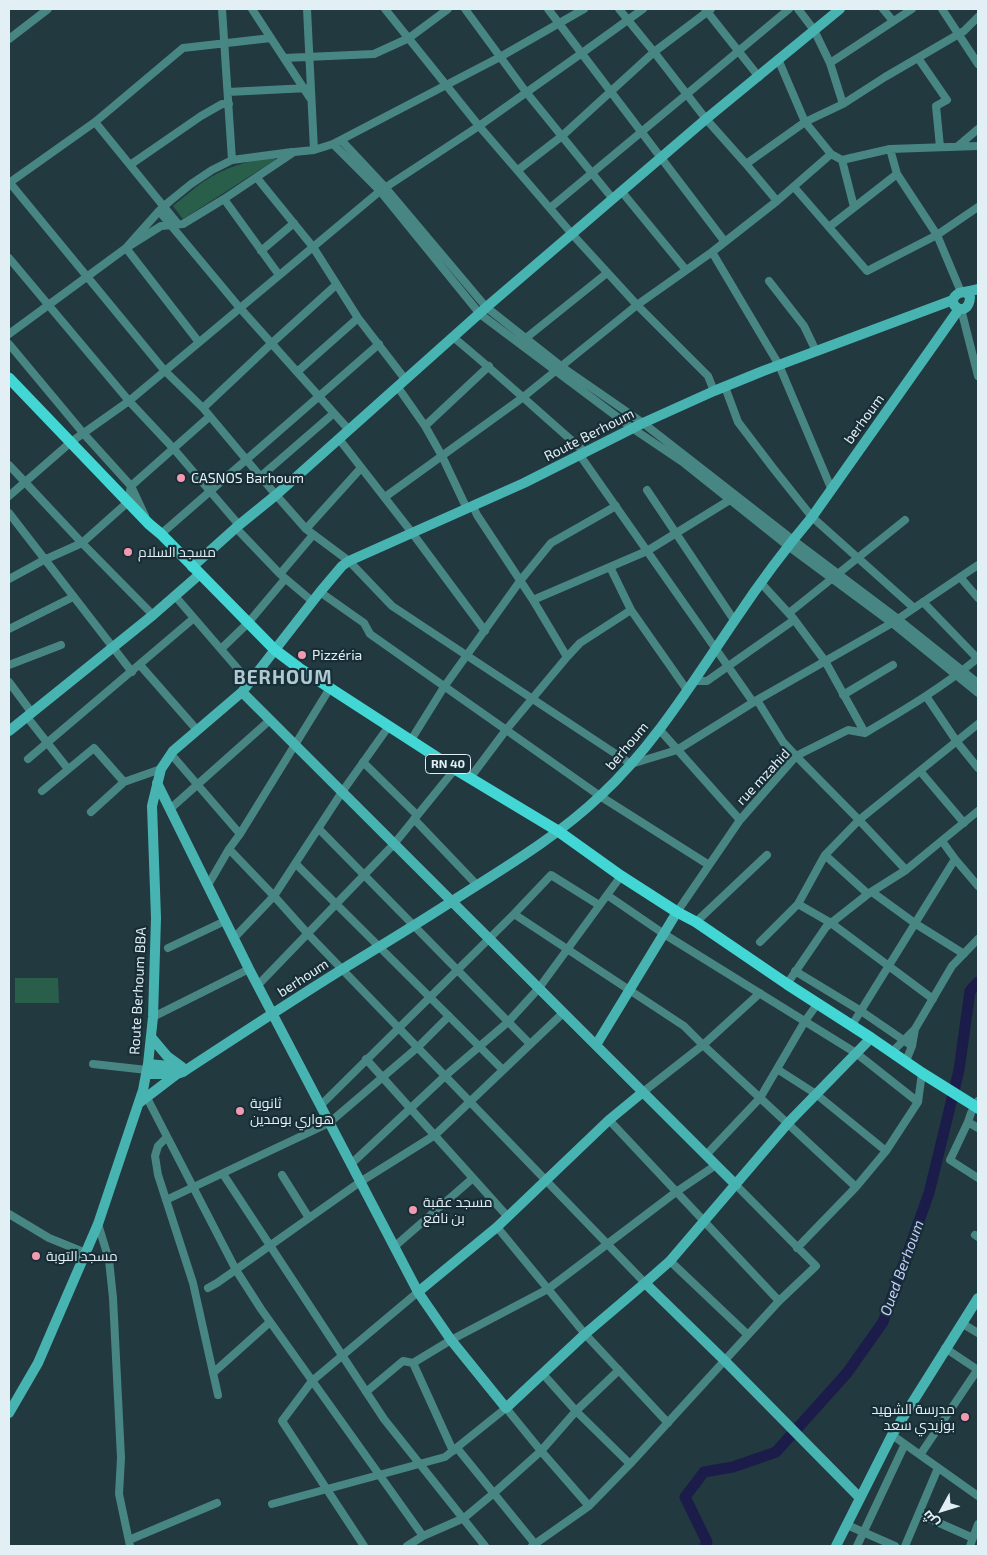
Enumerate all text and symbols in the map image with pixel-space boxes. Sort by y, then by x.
street label: berhoum [840,391,888,447]
street label: Route Berhoum [541,405,637,465]
place label: CASNOS Barhoum [191,470,304,486]
marker: CASNOS Barhoum [175,472,187,484]
place label: مسجد السلام [138,544,216,560]
marker: مسجد السلام [122,546,134,558]
place label: Pizzéria [312,647,362,663]
marker: Pizzéria [296,649,308,661]
district label: BERHOUM [233,667,333,689]
street label: berhoum [602,719,652,773]
street label: rue mzahid [733,745,793,809]
road number: RN 40 [426,754,470,774]
street label: Route Berhoum BBA [126,927,150,1055]
street label: berhoum [274,955,332,1001]
place label: ثانوية هواري بومدين [250,1095,334,1128]
marker: ثانوية هواري بومدين [234,1105,246,1117]
place label: مسجد عقبة بن نافع [423,1194,493,1226]
marker: مسجد عقبة بن نافع [407,1204,419,1216]
water label: Oued Berhoum [876,1218,928,1318]
place label: مسجد التوبة [46,1248,118,1264]
marker: مسجد التوبة [30,1250,42,1262]
place label: مدرسة الشهيد بوزيدي سعد [872,1401,955,1434]
marker: مدرسة الشهيد بوزيدي سعد [959,1411,971,1423]
north arrow [917,1485,967,1535]
text: ش [918,1507,942,1532]

